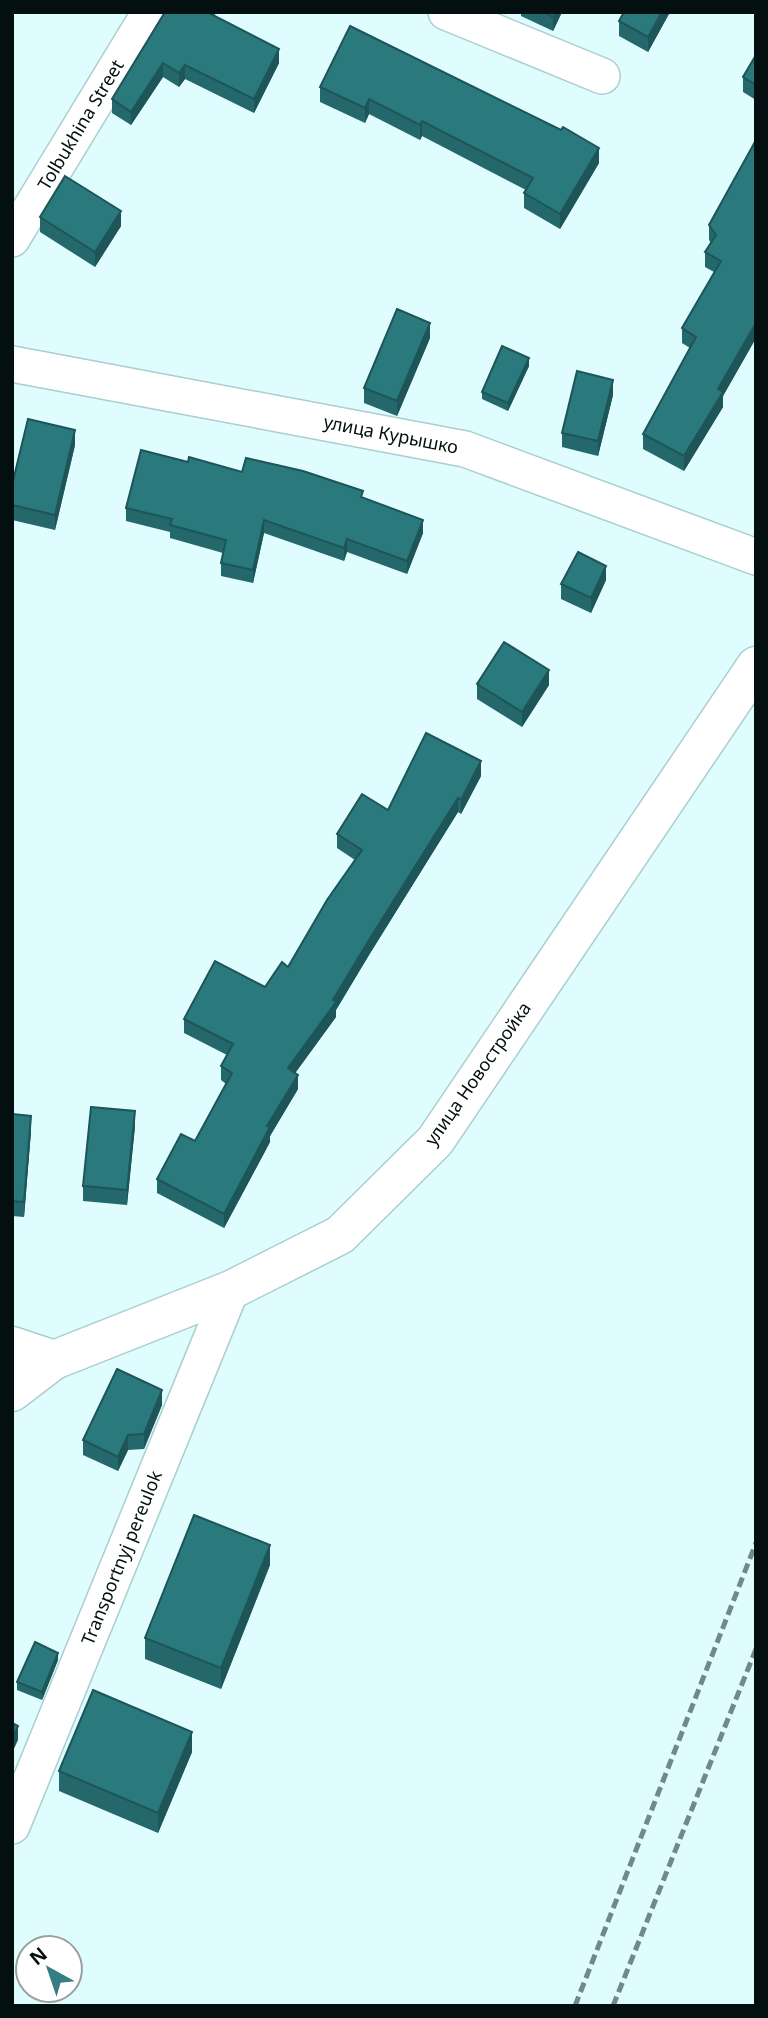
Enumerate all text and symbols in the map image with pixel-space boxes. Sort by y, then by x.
street label: Tolbukhina Street [32,54,129,194]
street label: улица Курышко [322,409,460,459]
street label: улица Новостройка [419,997,536,1150]
street label: Transportnyj pereulok [75,1466,167,1648]
north arrow [14,1934,84,2004]
text: N [24,1941,52,1971]

